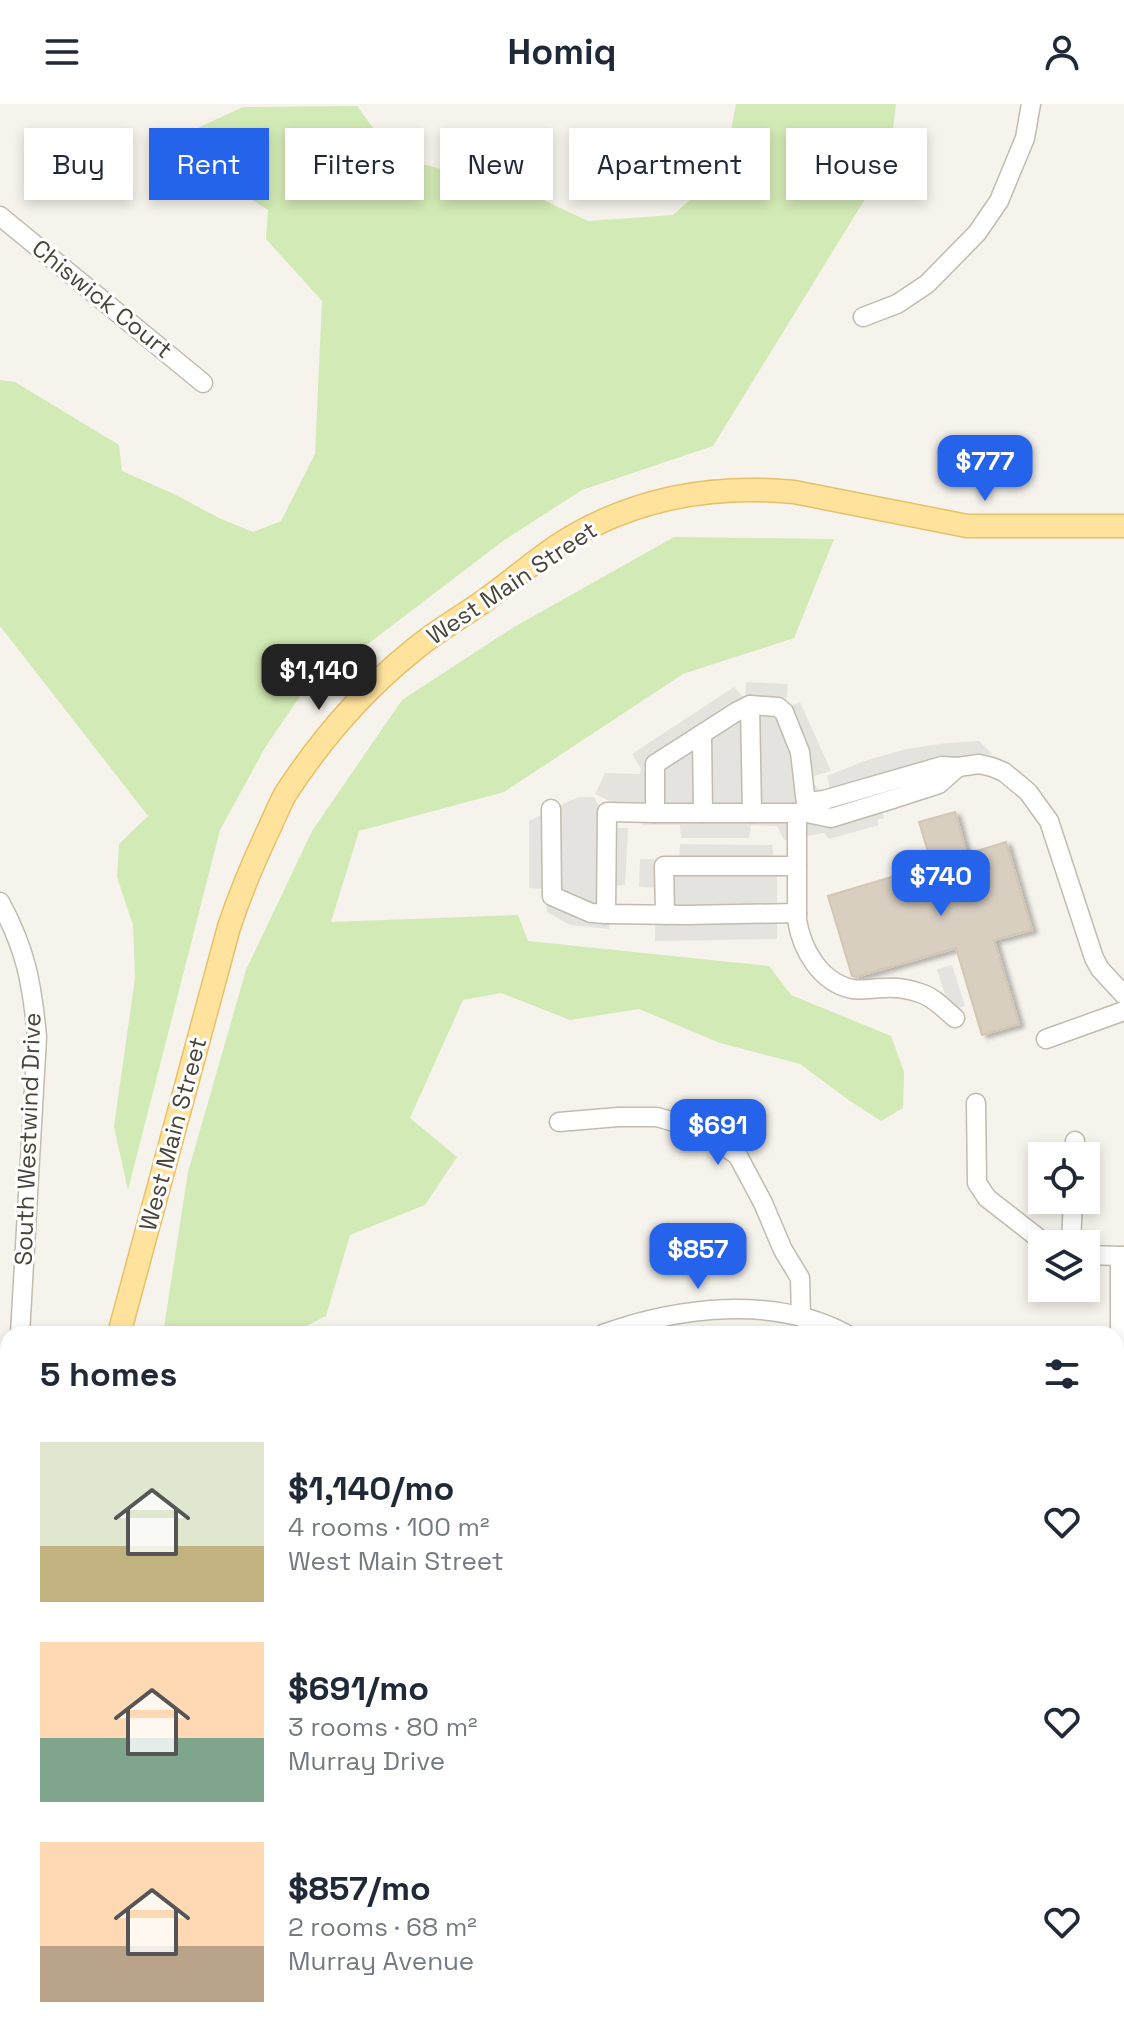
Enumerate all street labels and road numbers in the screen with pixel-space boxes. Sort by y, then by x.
street label: Chiswick Court [26,232,179,365]
street label: West Main Street [421,514,603,651]
street label: South Westwind Drive [8,1012,47,1266]
street label: West Main Street [132,1034,213,1234]

